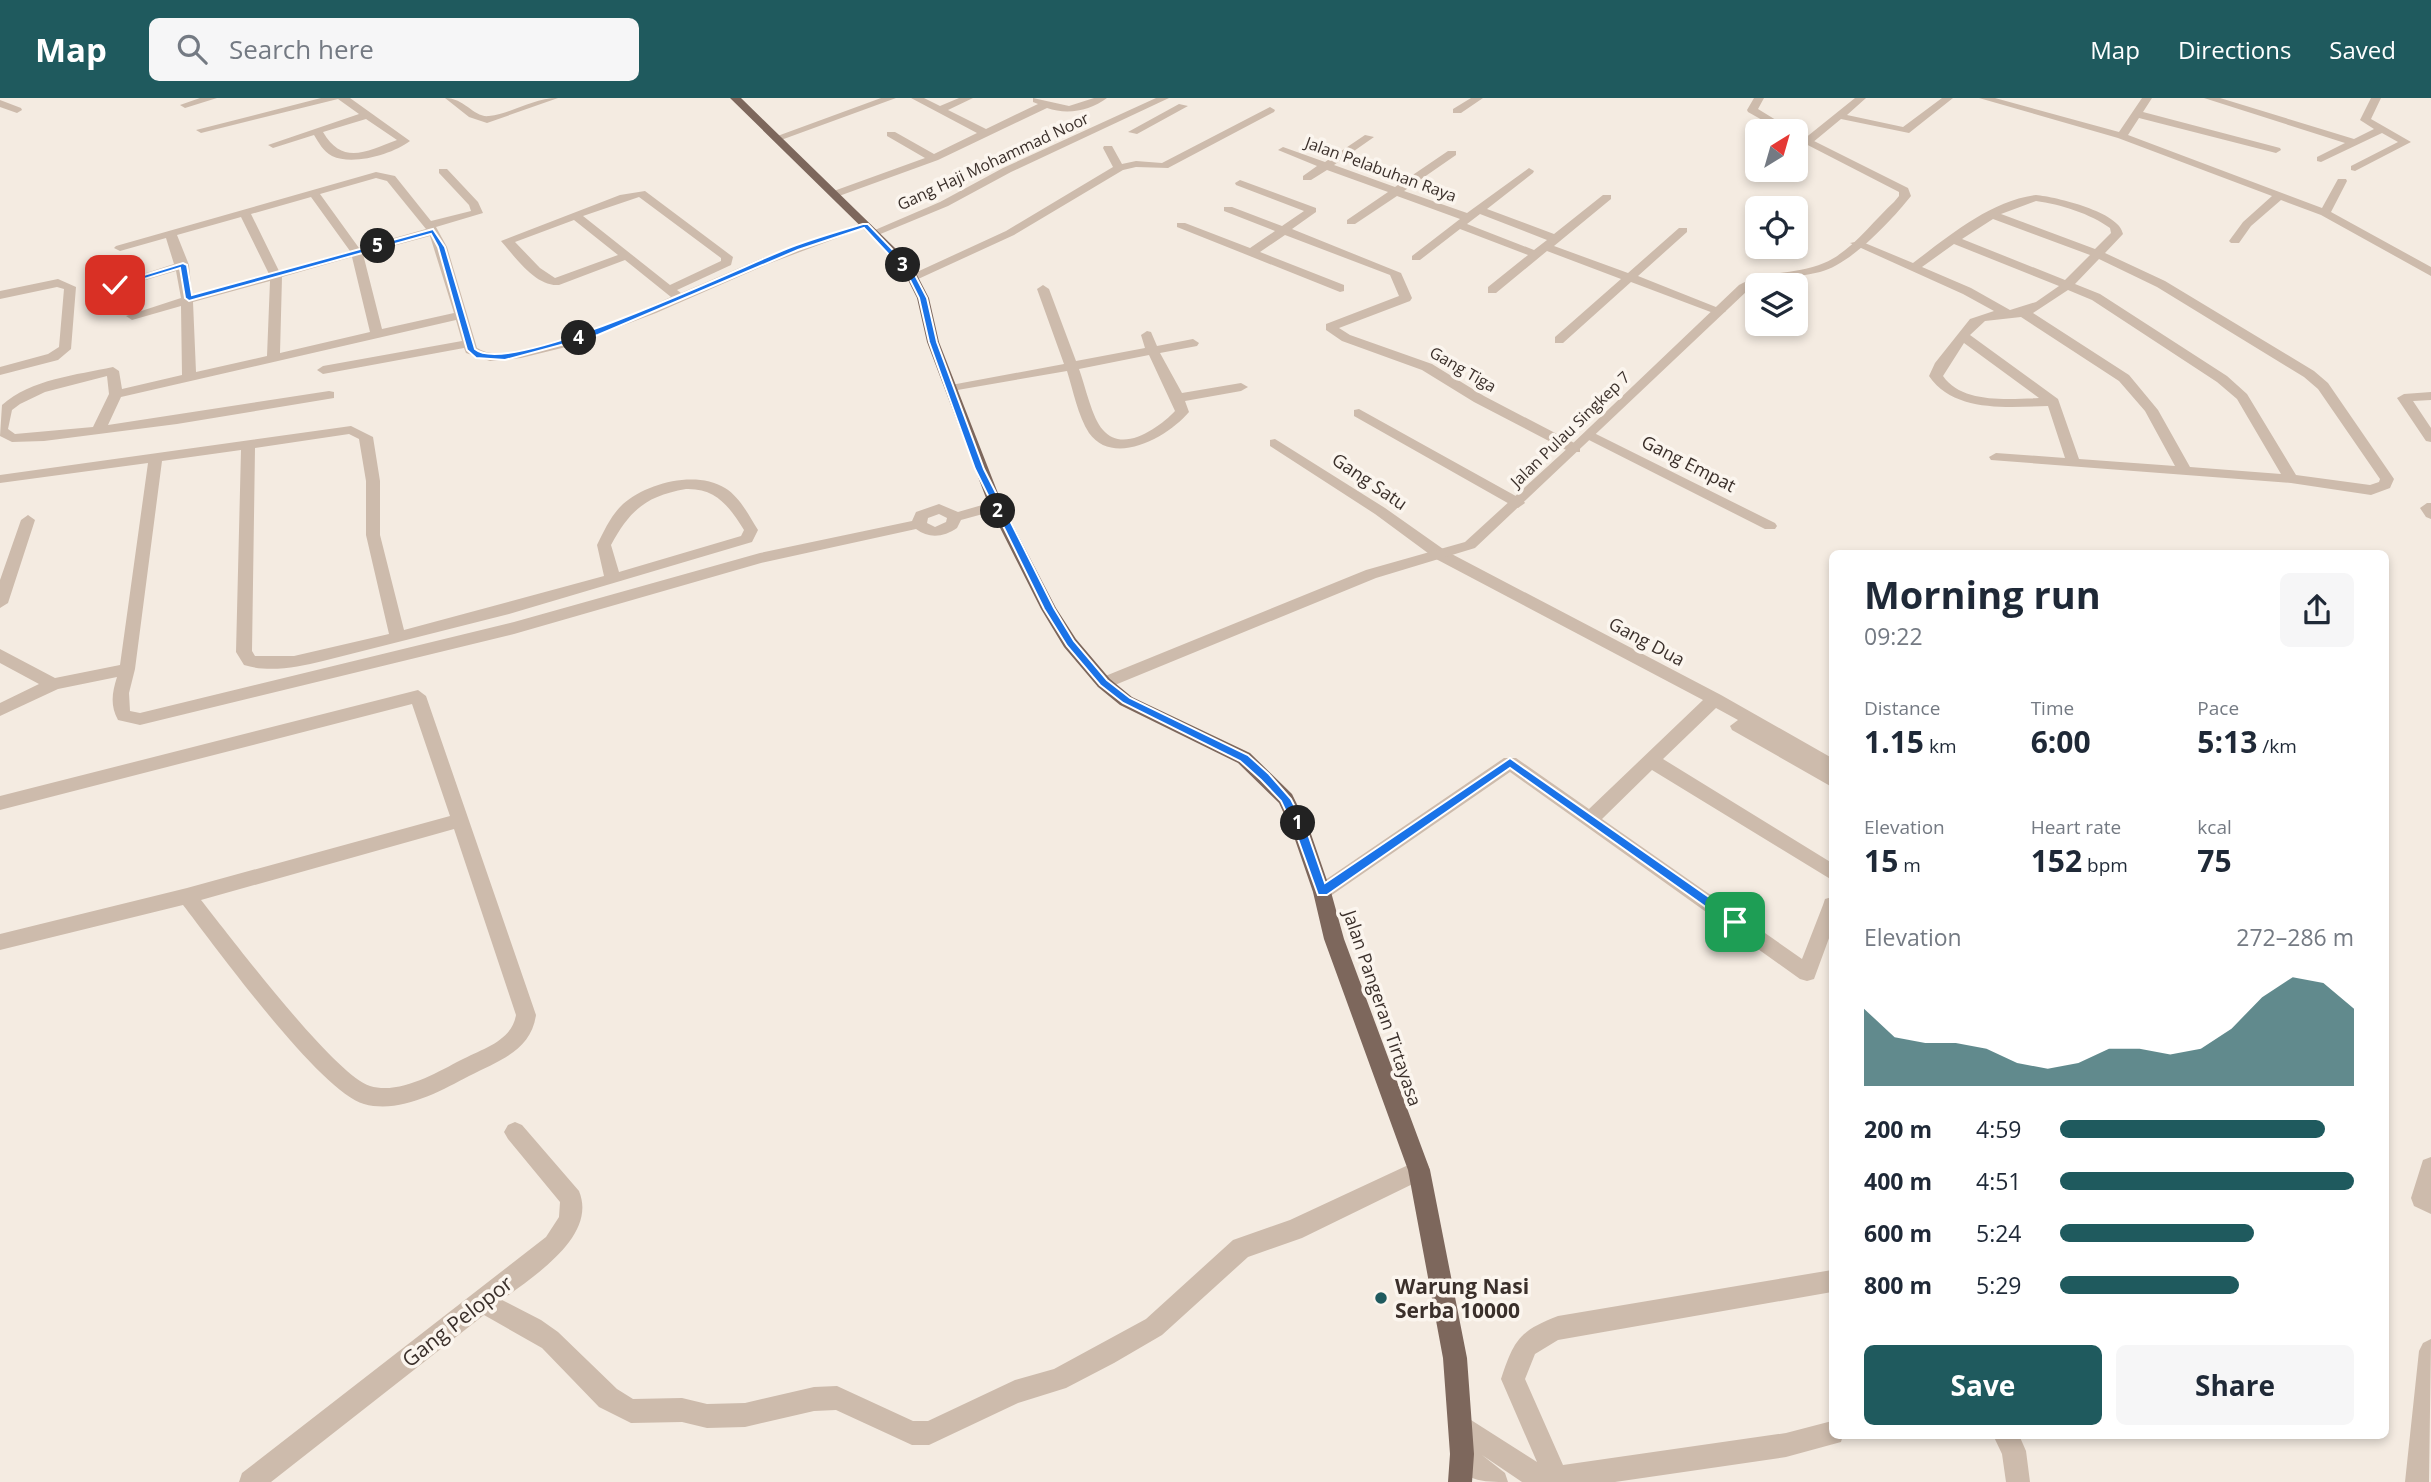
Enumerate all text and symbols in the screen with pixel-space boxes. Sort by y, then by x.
search box [149,18,639,81]
text: Map [35,27,107,72]
icon: search [173,30,211,68]
text: Search here [229,31,374,67]
text: Map [2090,33,2140,66]
text: Directions [2178,33,2291,66]
text: Saved [2329,33,2396,66]
street label: Gang Haji Mohammad Noor [894,107,1093,215]
north arrow [1745,119,1808,182]
map controls [1745,119,1808,336]
street label: Jalan Pelabuhan Raya [1300,131,1460,207]
button: locate [1745,196,1808,259]
pin: 5 [360,228,396,264]
text: 5 [372,232,383,258]
pin: 3 [886,248,920,282]
text: 3 [897,251,908,277]
pin [85,255,145,315]
icon: check [96,266,134,304]
button: layers [1745,273,1808,336]
pin: 4 [562,320,596,356]
text: 4 [573,324,584,350]
street label: Gang Tiga [1426,341,1500,397]
street label: Jalan Pulau Singkep 7 [1504,366,1635,493]
street label: Gang Empat [1638,429,1740,497]
street label: Gang Satu [1328,447,1412,515]
pin: 2 [981,494,1016,528]
text: 2 [992,497,1003,523]
text: Morning run [1864,568,2101,620]
button: share [2280,573,2354,647]
street label: Gang Dua [1605,611,1689,671]
text: 09:22 [1864,620,1923,652]
text: Distance [1864,695,1940,721]
text: Time [2031,695,2074,721]
text: Pace [2197,695,2239,721]
text: 1.15 [1864,721,1924,762]
text: 6:00 [2031,721,2091,762]
text: 5:13 [2197,721,2257,762]
text: km [1924,733,1957,759]
text: /km [2257,733,2297,759]
pin: 1 [1280,806,1316,840]
text: 1 [1292,809,1303,835]
text: Elevation [1864,814,1945,840]
text: Heart rate [2031,814,2121,840]
text: kcal [2197,814,2232,840]
text: 15 [1864,840,1898,881]
text: 152 [2031,840,2082,881]
text: 75 [2197,840,2232,881]
text: m [1898,852,1921,878]
text: bpm [2082,852,2128,878]
pin [1705,892,1765,952]
icon: arrive [1716,903,1754,941]
street label: Jalan Pangeran Tirtayasa [1338,905,1428,1109]
text: Elevation [1864,921,1962,953]
text: 272–286 m [2236,921,2354,953]
text: 200 m [1864,1113,1932,1145]
text: 4:59 [1976,1113,2022,1145]
text: 400 m [1864,1165,1932,1197]
text: 4:51 [1976,1165,2022,1197]
text: 600 m [1864,1217,1932,1249]
text: 5:24 [1976,1217,2022,1249]
street label: Gang Pelopor [396,1269,518,1373]
text: 800 m [1864,1269,1932,1301]
text: 5:29 [1976,1269,2022,1301]
place label: Warung Nasi Serba 10000 [1395,1272,1529,1324]
marker: Warung Nasi Serba 10000 [1373,1290,1389,1306]
button: Save [1864,1345,2102,1425]
button: Share [2116,1345,2354,1425]

